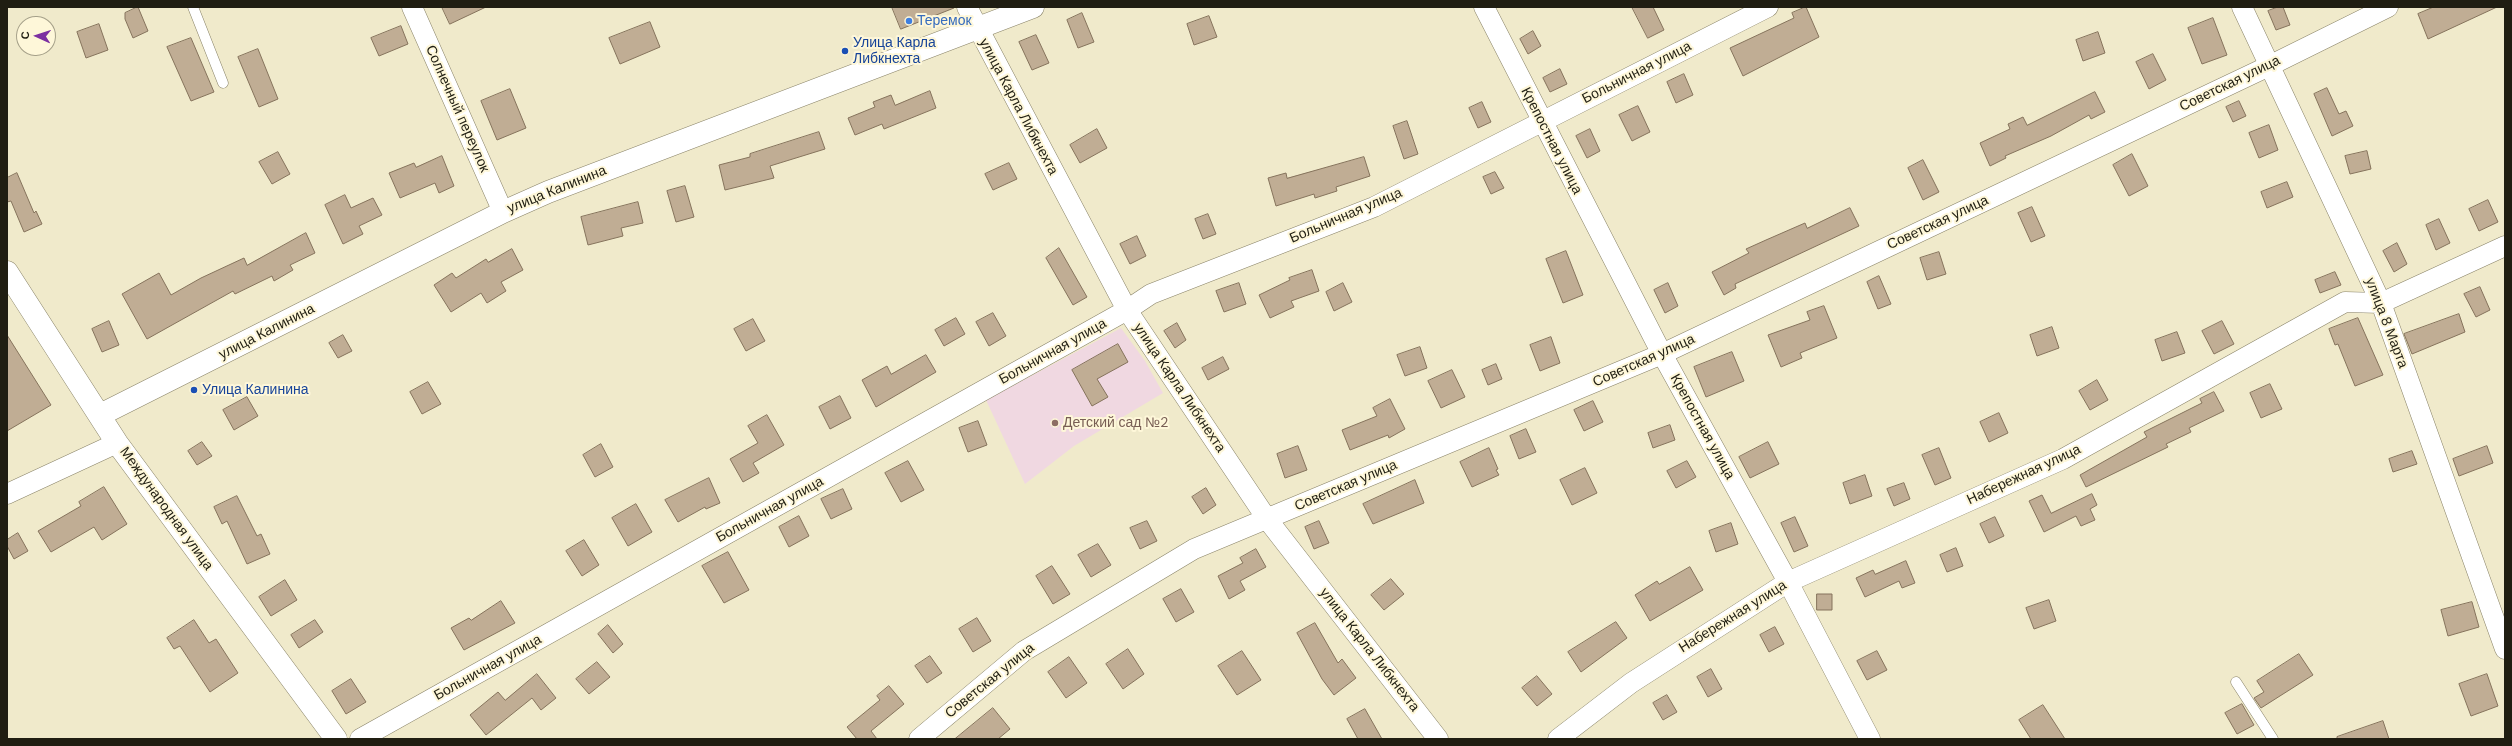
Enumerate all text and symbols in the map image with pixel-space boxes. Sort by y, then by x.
place label: Теремок [917,13,972,29]
north arrow [16,16,56,56]
marker: Теремок [904,16,914,26]
text: С [18,31,32,40]
place label: Улица Карла Либкнехта [853,35,936,68]
street label: улица Карла Либкнехта [975,36,1061,178]
street label: Больничная улица [1580,38,1694,108]
street label: Солнечный переулок [421,43,493,175]
marker: Улица Карла Либкнехта [840,46,850,56]
street label: Советская улица [2177,52,2283,116]
street label: Крепостная улица [1517,85,1585,197]
street label: улица Калинина [505,163,609,217]
street label: Больничная улица [1287,185,1405,247]
street label: Советская улица [1885,192,1991,254]
street label: улица 8 Марта [2361,275,2411,371]
street label: улица Калинина [216,301,318,363]
street label: Больничная улица [996,315,1110,389]
street label: улица Карла Либкнехта [1129,320,1229,456]
street label: Советская улица [1590,331,1698,391]
street label: Крепостная улица [1666,371,1738,483]
place label: Улица Калинина [202,382,308,398]
marker: Улица Калинина [189,385,199,395]
place label: Детский сад №2 [1063,415,1168,431]
marker: Детский сад №2 [1050,418,1060,428]
street label: Набережная улица [1964,441,2084,509]
street label: Международная улица [116,444,216,574]
street label: Советская улица [1292,457,1400,515]
street label: Больничная улица [713,473,827,547]
street label: Набережная улица [1676,577,1790,657]
street label: улица Карла Либкнехта [1315,585,1423,715]
street label: Больничная улица [431,631,545,705]
street label: Советская улица [942,640,1038,722]

